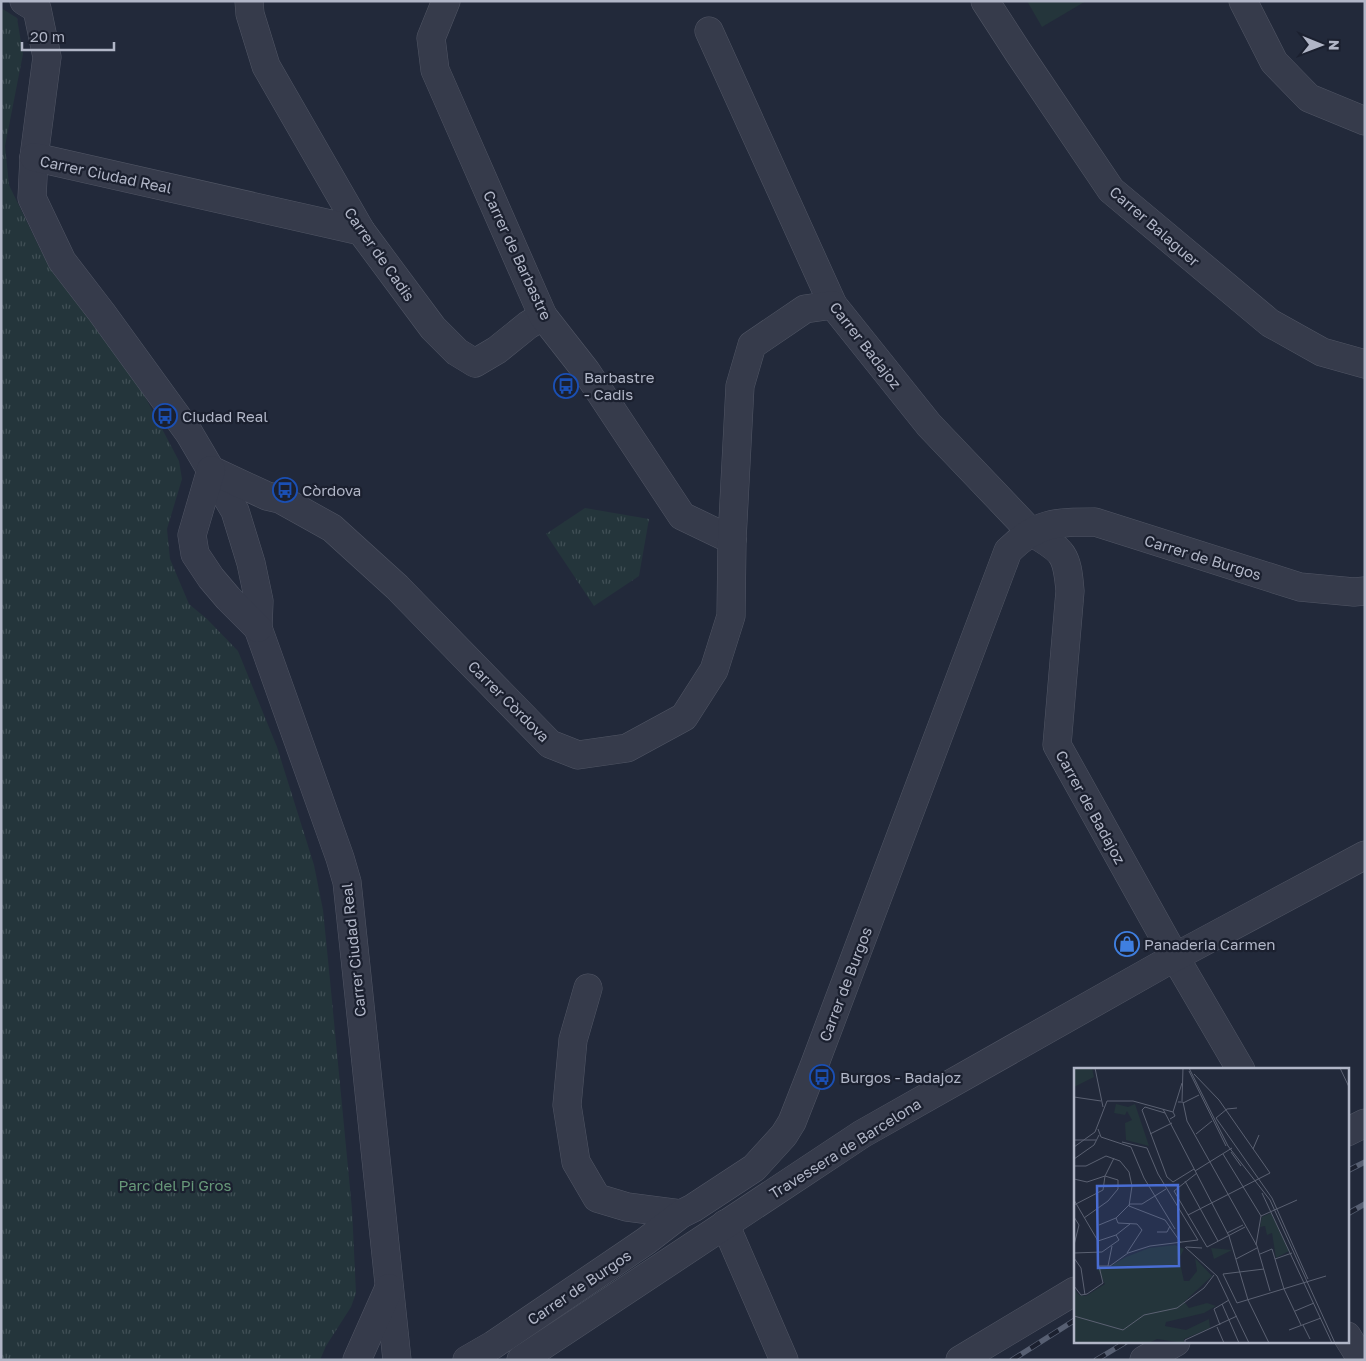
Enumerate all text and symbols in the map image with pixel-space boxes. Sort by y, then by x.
scale bar [22,20,115,52]
north arrow [1296,20,1346,70]
text: 20 m [30,27,65,45]
text: N [1326,40,1343,51]
street label: Carrer Ciudad Real [38,151,174,197]
street label: Carrer Balaguer [1106,182,1204,270]
street label: Carrer de Barbastre [480,187,556,323]
street label: Carrer de Cadis [341,204,419,304]
street label: Carrer Badajoz [826,298,906,392]
place label: Barbastre - Cadis [584,368,655,403]
bus stop icon: Barbastre - Cadis [553,373,579,399]
bus stop icon: Ciudad Real [152,403,178,429]
place label: Ciudad Real [182,407,268,425]
bus stop icon: Còrdova [272,477,298,503]
place label: Còrdova [302,481,361,499]
street label: Carrer de Burgos [1142,531,1264,583]
street label: Carrer Còrdova [465,657,553,745]
street label: Carrer de Badajoz [1052,747,1130,867]
street label: Carrer Ciudad Real [337,882,369,1018]
street label: Carrer de Burgos [815,924,875,1044]
shop icon: Panaderia Carmen [1114,931,1140,957]
place label: Panaderia Carmen [1144,935,1276,953]
bus stop icon: Burgos - Badajoz [809,1064,835,1090]
place label: Burgos - Badajoz [840,1068,961,1086]
inset map [1074,1068,1348,1344]
street label: Travessera de Barcelona [766,1094,924,1202]
park label: Parc del Pi Gros [118,1176,232,1194]
street label: Carrer de Burgos [524,1246,634,1328]

